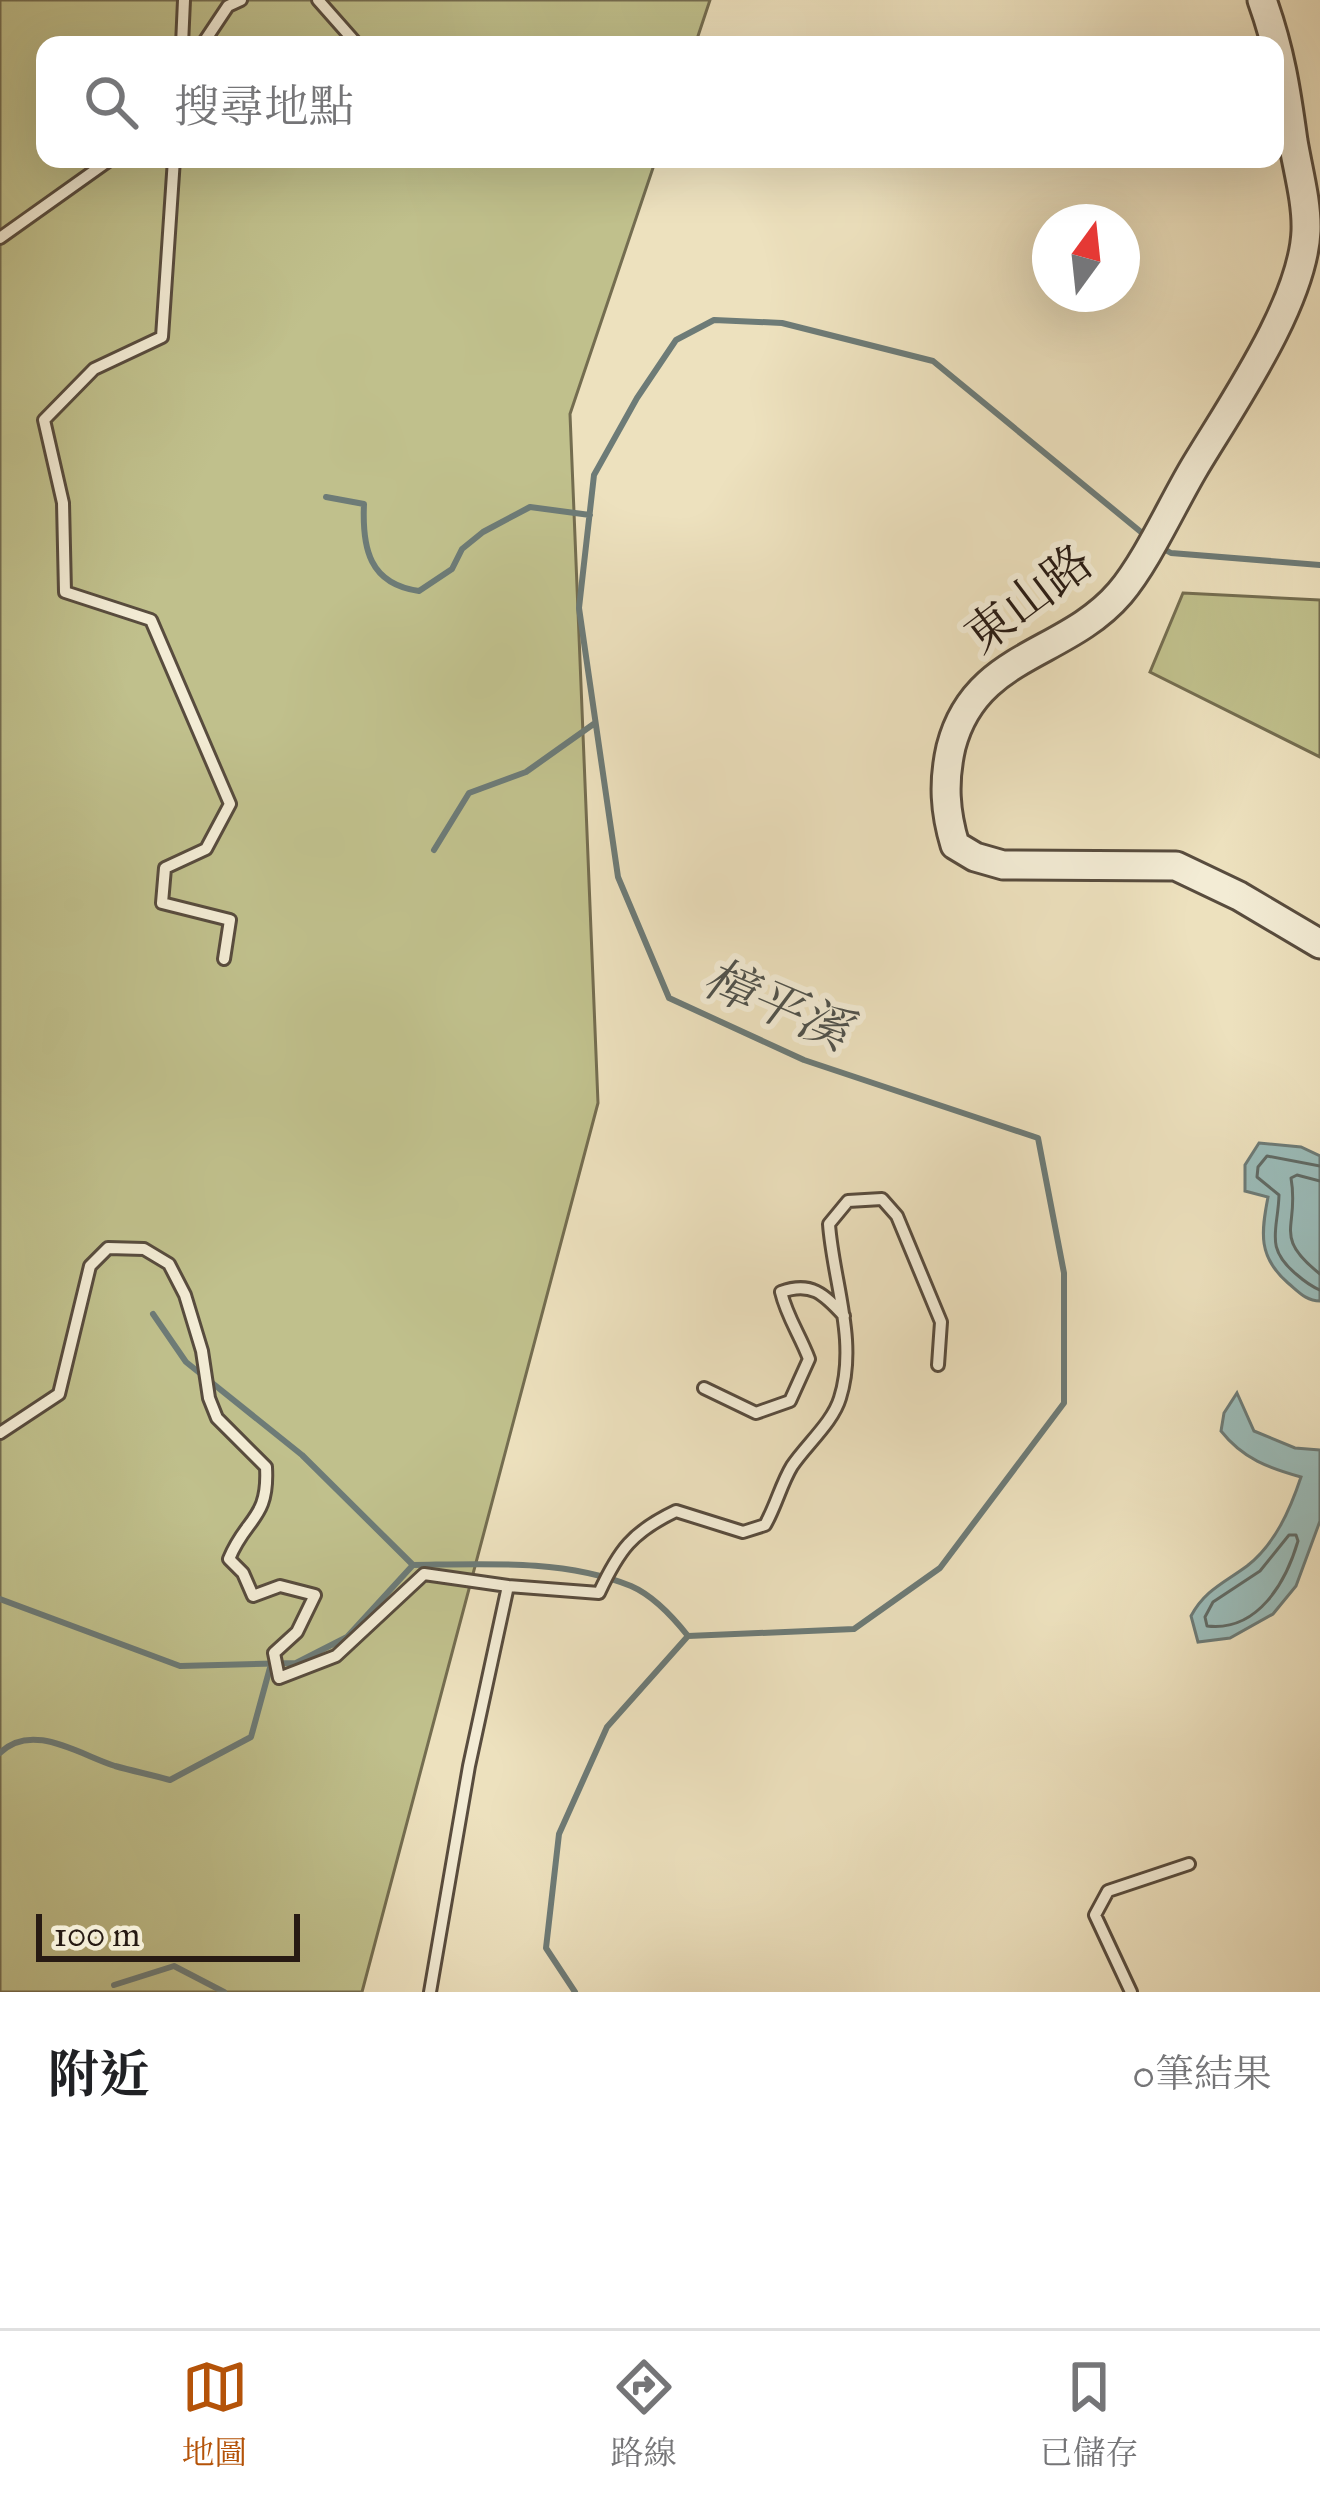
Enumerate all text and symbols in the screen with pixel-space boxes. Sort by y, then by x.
search box [36,36,1284,168]
icon: search [78,69,144,135]
text: 搜尋地點 [174,79,354,134]
north arrow [1032,204,1140,312]
street label: 東山路 [953,532,1104,665]
water label: 樟平溪 [694,946,864,1065]
scale bar [36,1908,300,1961]
text: 100 m [54,1915,140,1955]
text: 附近 [48,2044,150,2106]
text: 0筆結果 [1132,2050,1272,2098]
tab: 地圖 [182,2354,248,2473]
tab: 路線 [611,2354,677,2473]
tab: 已儲存 [1040,2354,1139,2473]

